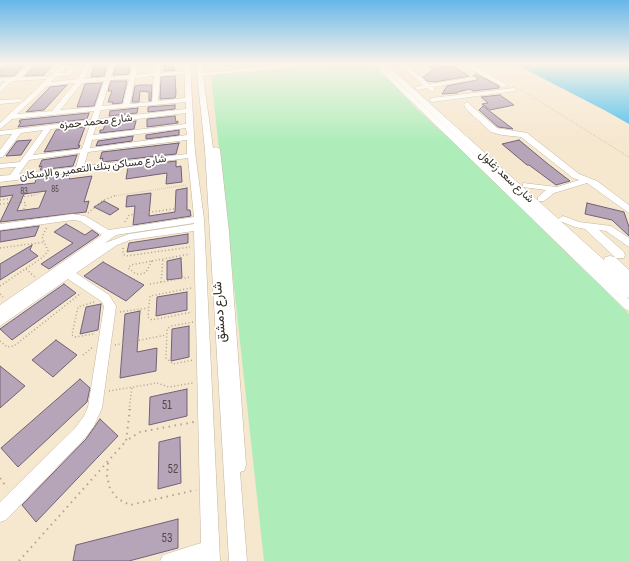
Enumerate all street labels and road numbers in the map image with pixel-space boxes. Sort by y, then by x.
street label: شارع محمد حمزه [59,112,133,132]
street label: شارع سعد زغلول [476,148,536,206]
street label: شارع مساكن بنك التعمير و الإسكان [19,152,167,184]
street label: شارع دمشق [210,281,230,343]

